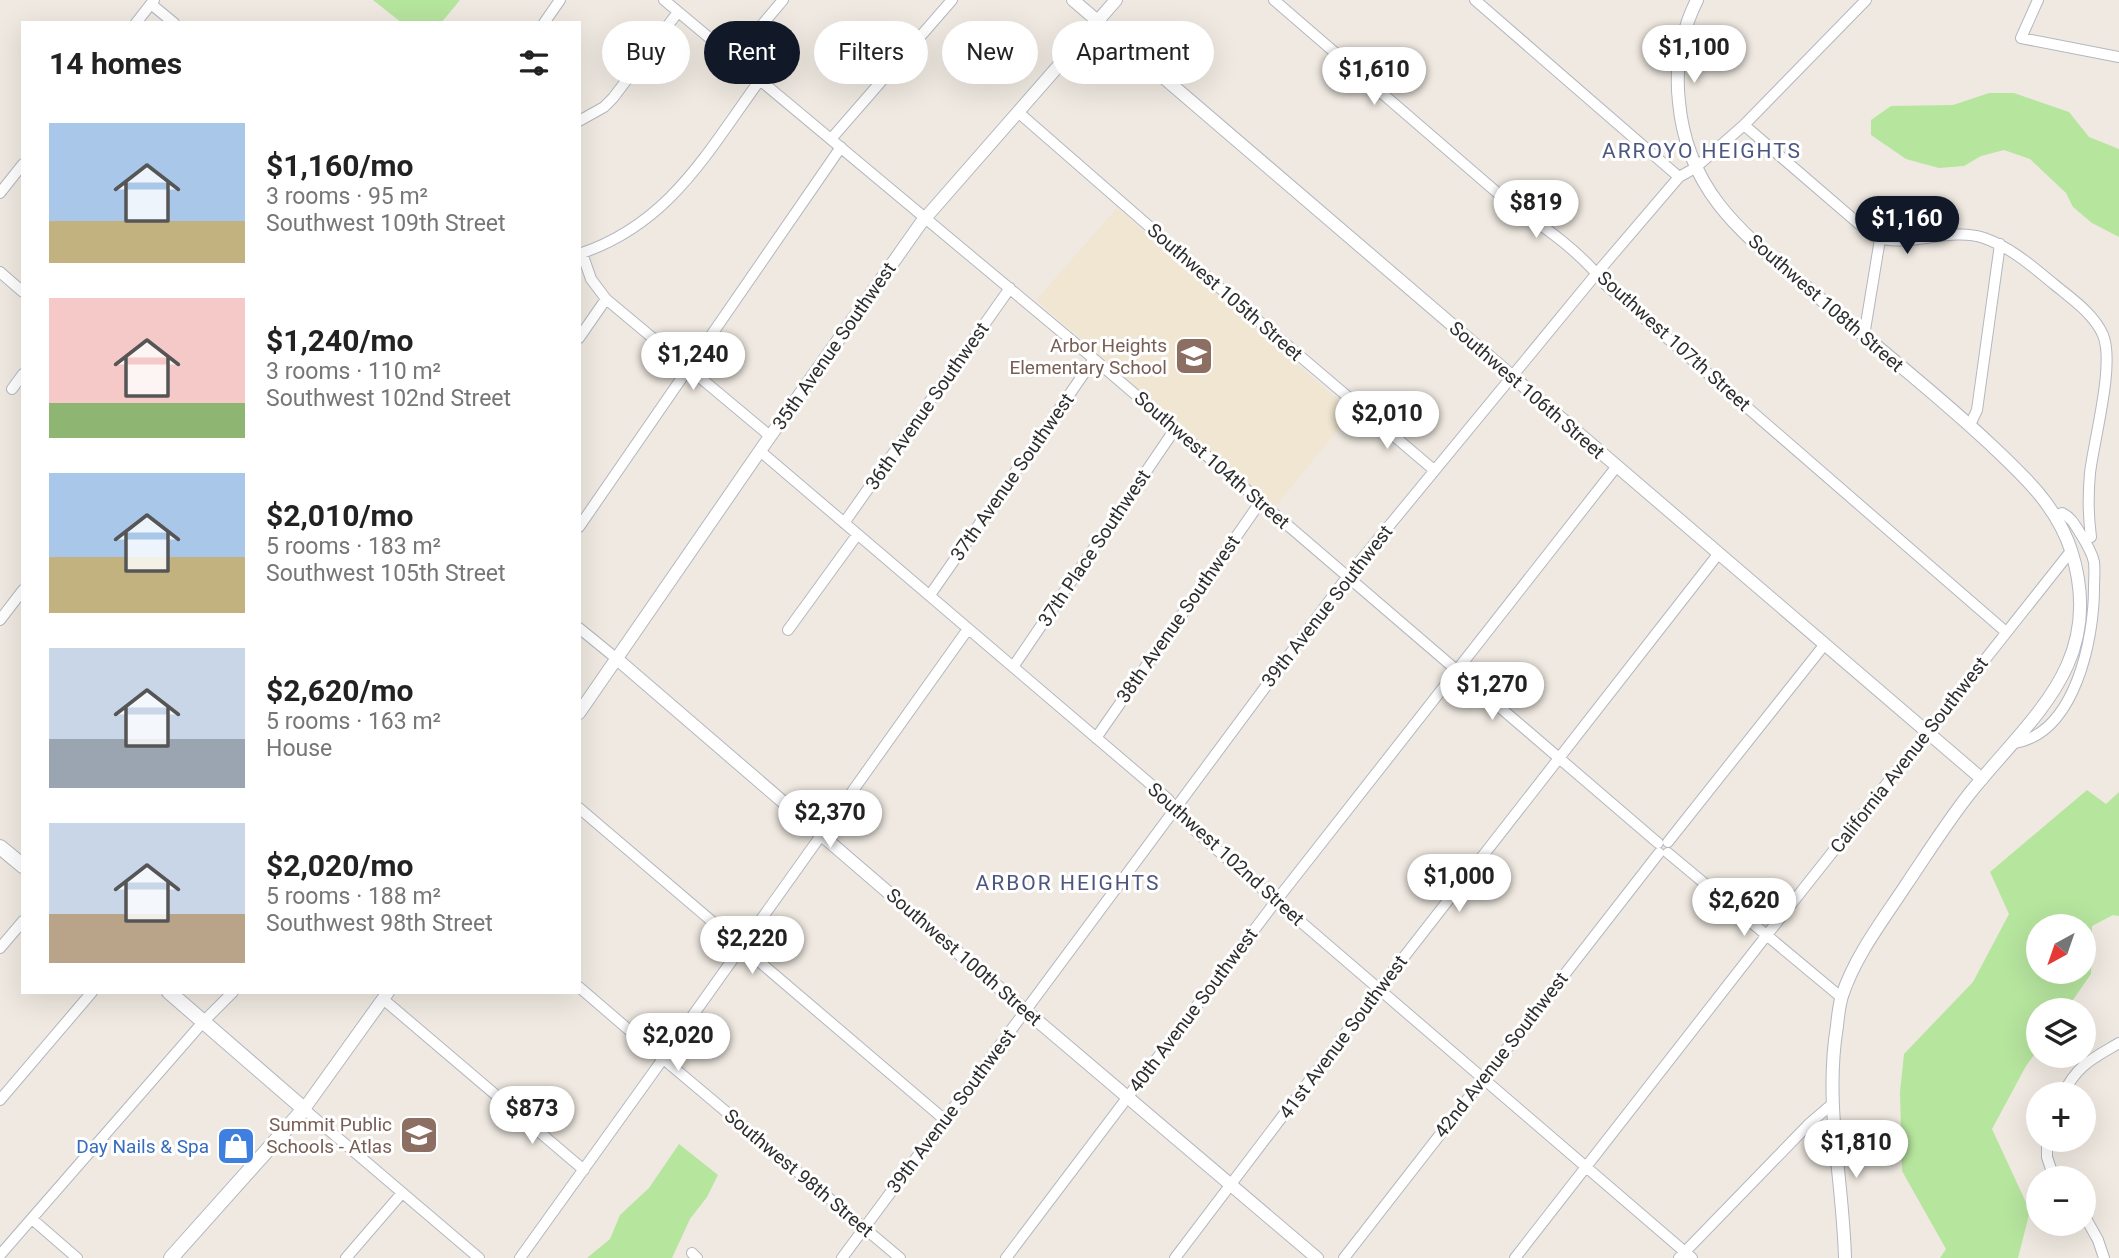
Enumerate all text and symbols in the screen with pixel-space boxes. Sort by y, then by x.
chip: Buy [602,21,690,84]
chip: Rent [704,21,800,84]
chip: Filters [814,21,928,84]
chip: New [942,21,1038,84]
chip: Apartment [1052,21,1214,84]
pin: $1,100 [1637,25,1751,85]
text: $1,100 [1658,34,1730,61]
icon: filters [515,44,553,82]
text: 14 homes [49,46,182,81]
pin: $1,610 [1317,48,1431,107]
text: $1,610 [1338,56,1410,83]
district label: ARROYO HEIGHTS [1602,139,1802,163]
text: $1,160/mo [266,148,414,183]
icon: home [105,151,189,235]
pin: $819 [1495,180,1577,240]
text: 3 rooms · 95 m² [266,183,428,210]
text: $819 [1510,189,1562,216]
pin: $1,160 [1850,196,1964,256]
text: $1,160 [1871,205,1943,232]
text: Southwest 109th Street [266,210,506,237]
street label: Southwest 105th Street [1143,218,1307,366]
street label: Southwest 108th Street [1744,229,1908,377]
street label: 35th Avenue Southwest [767,258,901,434]
street label: Southwest 107th Street [1593,266,1755,416]
street label: Southwest 106th Street [1445,316,1609,464]
street label: 36th Avenue Southwest [860,318,994,494]
text: $1,240/mo [266,323,414,358]
icon: home [105,326,189,410]
pin: $1,240 [636,332,750,392]
place label: Arbor Heights Elementary School [1009,334,1167,379]
school or university icon: Arbor Heights Elementary School [1173,335,1215,377]
text: $1,240 [657,341,729,368]
text: 3 rooms · 110 m² [266,358,441,385]
text: Southwest 102nd Street [266,385,511,412]
street label: Southwest 104th Street [1130,386,1294,534]
street label: 37th Avenue Southwest [945,389,1079,565]
pin: $2,010 [1330,392,1444,451]
text: $2,010 [1351,400,1423,427]
street label: 37th Place Southwest [1033,465,1155,631]
text: $2,010/mo [266,498,414,533]
icon: home [105,501,189,585]
street label: 39th Avenue Southwest [1257,520,1397,692]
street label: 38th Avenue Southwest [1111,531,1245,707]
text: 5 rooms · 183 m² [266,533,441,560]
text: Southwest 105th Street [266,560,506,587]
street label: California Avenue Southwest [1825,652,1993,858]
pin: $1,270 [1435,662,1549,722]
text: $1,270 [1456,671,1528,698]
text: $2,620/mo [266,673,414,708]
icon: home [105,676,189,760]
text: 5 rooms · 163 m² [266,708,441,735]
text: House [266,735,332,762]
street label: Southwest 102nd Street [1143,778,1309,930]
pin: $2,370 [773,790,887,850]
text: $2,370 [794,799,866,826]
text: $2,020/mo [266,848,414,883]
icon: home [105,851,189,935]
pin: $1,000 [1402,855,1516,914]
text: $1,000 [1423,863,1495,890]
district label: ARBOR HEIGHTS [976,871,1160,895]
pin: $2,620 [1687,878,1801,938]
text: 5 rooms · 188 m² [266,883,441,910]
street label: Southwest 100th Street [882,883,1046,1031]
text: $2,620 [1708,887,1780,914]
text: Southwest 98th Street [266,910,493,937]
north arrow [2026,914,2096,984]
map controls [2026,914,2096,1236]
pin: $2,220 [695,916,809,976]
street label: 40th Avenue Southwest [1124,924,1262,1096]
text: $2,220 [716,925,788,952]
street label: 41st Avenue Southwest [1274,951,1412,1123]
street label: 42nd Avenue Southwest [1429,968,1573,1142]
button: layers [2026,998,2096,1068]
pin: $2,020 [621,1014,735,1073]
text: $2,020 [642,1022,714,1049]
street label: 39th Avenue Southwest [882,1025,1020,1197]
button: + [2026,1082,2096,1152]
pin: $873 [491,1086,573,1146]
text: $873 [506,1095,558,1122]
street label: Southwest 98th Street [720,1104,878,1242]
place label: Summit Public Schools - Atlas [266,1113,392,1158]
school or university icon: Summit Public Schools - Atlas [398,1114,440,1156]
pin: $1,810 [1799,1120,1913,1180]
shop icon: Day Nails & Spa [215,1125,257,1167]
text: $1,810 [1820,1129,1892,1156]
place label: Day Nails & Spa [76,1135,209,1158]
button: − [2026,1166,2096,1236]

